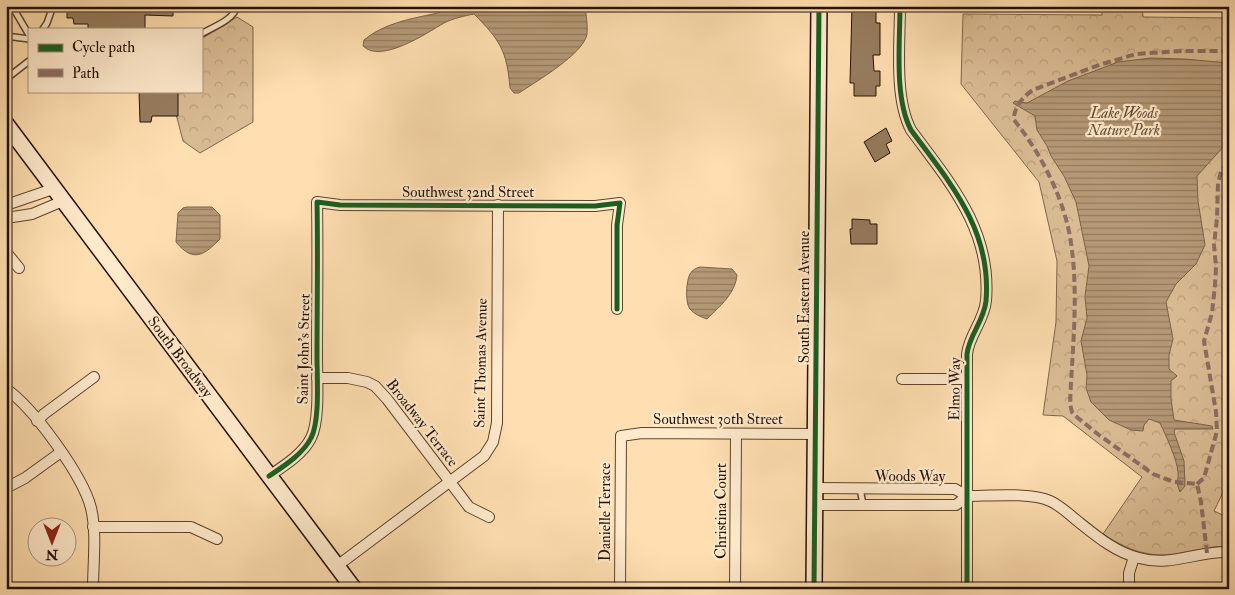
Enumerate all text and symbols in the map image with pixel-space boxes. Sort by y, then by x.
legend [28,28,202,92]
text: Cycle path [72,38,135,58]
text: Path [72,64,99,83]
park label: Lake Woods Nature Park [1087,104,1160,140]
street label: Southwest 32nd Street [402,183,534,202]
street label: South Eastern Avenue [795,231,814,363]
street label: Saint John's Street [294,293,315,405]
street label: Saint Thomas Avenue [470,298,492,428]
street label: South Broadway [143,313,217,402]
street label: Elmo Way [945,357,965,421]
street label: Broadway Terrace [382,375,462,471]
street label: Southwest 30th Street [653,410,783,429]
street label: Danielle Terrace [596,463,615,561]
street label: Christina Court [712,463,731,559]
street label: Woods Way [874,467,946,486]
north arrow [28,518,78,568]
text: N [45,546,59,563]

